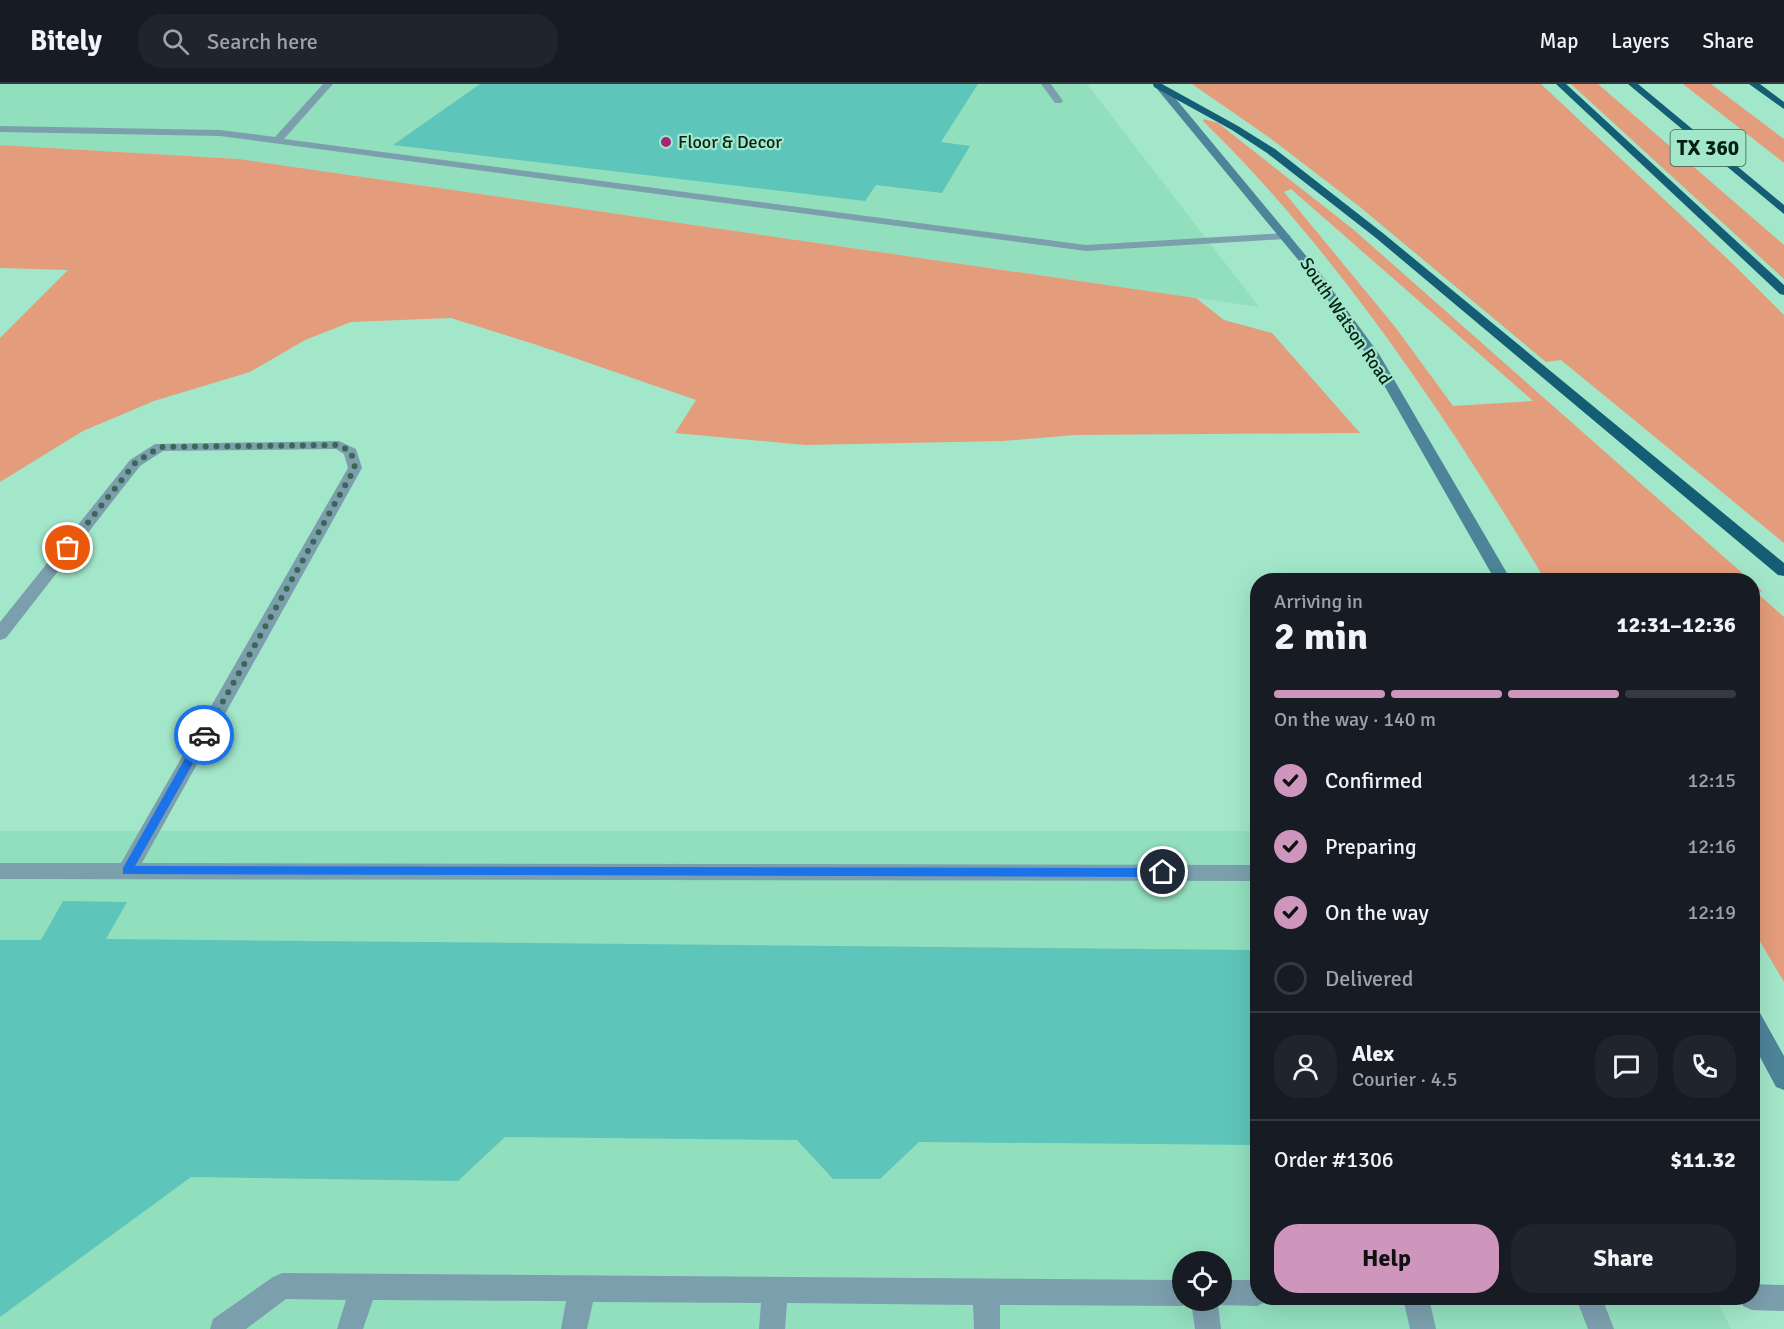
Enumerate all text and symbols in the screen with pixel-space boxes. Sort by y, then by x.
search box [138,14,558,68]
text: Bitely [30,24,102,58]
icon: search [159,25,192,58]
text: Search here [207,28,318,55]
text: Map [1540,28,1578,54]
text: Layers [1611,28,1669,54]
text: Share [1702,28,1754,54]
road number: TX 360 [1670,130,1746,166]
place label: Floor & Decor [678,131,782,153]
marker: Floor & Decor [659,135,673,149]
street label: South Watson Road [1295,253,1397,389]
pin [42,522,93,573]
icon: bag [51,531,84,564]
text: Arriving in [1274,589,1363,614]
text: 12:31–12:36 [1617,611,1736,638]
text: 2 min [1274,612,1368,660]
courier [174,705,234,765]
text: On the way · 140 m [1274,707,1436,732]
icon: car [188,719,221,752]
icon: check [1274,764,1307,797]
text: Confirmed [1325,767,1423,794]
text: 12:15 [1687,768,1736,793]
icon: check [1274,830,1307,863]
text: Preparing [1325,833,1417,860]
text: 12:16 [1687,834,1736,859]
pin [1137,846,1188,897]
icon: home [1146,855,1179,888]
icon: check [1274,896,1307,929]
text: On the way [1325,899,1429,926]
text: 12:19 [1687,900,1736,925]
text: Delivered [1325,965,1413,992]
button: person [1274,1035,1337,1098]
button: chat [1595,1035,1658,1098]
button: phone [1673,1035,1736,1098]
text: Alex [1352,1040,1394,1067]
text: Courier · 4.5 [1352,1067,1458,1092]
text: Order #1306 [1274,1146,1394,1173]
text: $11.32 [1670,1146,1736,1173]
button: Help [1274,1224,1499,1293]
button: Share [1511,1224,1736,1293]
map controls [1172,1251,1232,1311]
button: locate [1172,1251,1232,1311]

